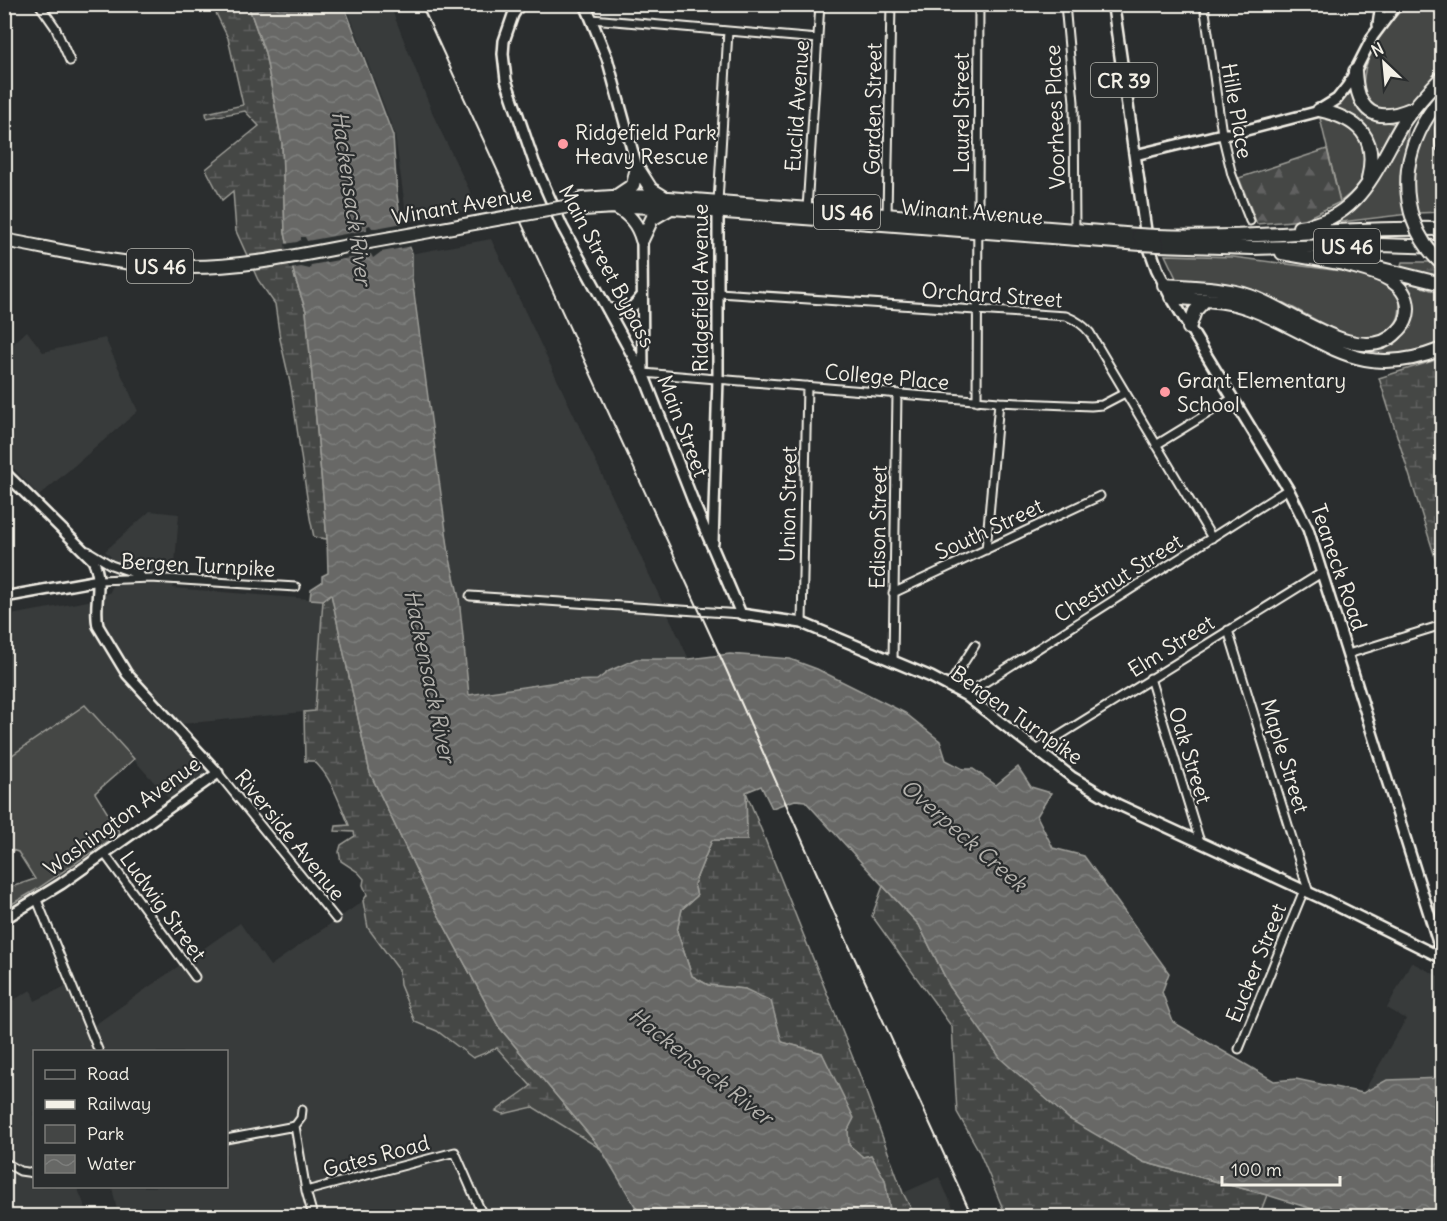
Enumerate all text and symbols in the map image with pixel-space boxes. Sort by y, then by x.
north arrow [1354,33,1414,93]
text: N [1368,38,1387,61]
street label: Euclid Avenue [779,39,815,173]
street label: Garden Street [858,43,888,175]
street label: Voorhees Place [1039,44,1071,190]
street label: Laurel Street [948,53,975,173]
street label: Hille Place [1215,61,1259,161]
road number: CR 39 [1091,63,1157,97]
water label: Hackensack River [326,109,379,290]
place label: Ridgefield Park Heavy Rescue [575,119,717,170]
marker: Ridgefield Park Heavy Rescue [556,137,570,151]
street label: Winant Avenue [390,179,534,231]
street label: Main Street Bypass [553,180,661,352]
street label: Winant Avenue [900,194,1044,230]
road number: US 46 [814,195,880,229]
street label: Ridgefield Avenue [687,204,714,372]
road number: US 46 [1314,229,1380,263]
road number: US 46 [127,249,193,283]
street label: Orchard Street [921,277,1063,313]
street label: College Place [824,358,950,396]
place label: Grant Elementary School [1177,367,1346,418]
street label: Main Street [651,371,715,481]
marker: Grant Elementary School [1158,385,1172,399]
street label: Union Street [773,446,803,562]
street label: Edison Street [863,465,893,589]
street label: South Street [931,492,1047,566]
street label: Teaneck Road [1305,500,1373,634]
street label: Chestnut Street [1049,528,1187,628]
street label: Bergen Turnpike [120,547,276,583]
water label: Hackensack River [398,587,463,768]
street label: Elm Street [1123,609,1219,683]
street label: Bergen Turnpike [946,660,1088,770]
street label: Maple Street [1255,696,1315,816]
street label: Oak Street [1162,703,1218,807]
street label: Washington Avenue [38,750,206,882]
street label: Riverside Avenue [229,764,351,906]
water label: Overpeck Creek [895,773,1034,899]
street label: Ludwig Street [114,846,212,966]
street label: Eucker Street [1220,899,1292,1027]
water label: Hackensack River [623,1001,781,1133]
legend [33,1050,228,1188]
text: Road [87,1062,130,1085]
text: Railway [87,1092,151,1115]
text: Park [87,1122,124,1145]
street label: Gates Road [320,1129,432,1183]
scale bar [1222,1149,1340,1187]
text: Water [87,1152,137,1175]
text: 100 m [1231,1158,1282,1181]

